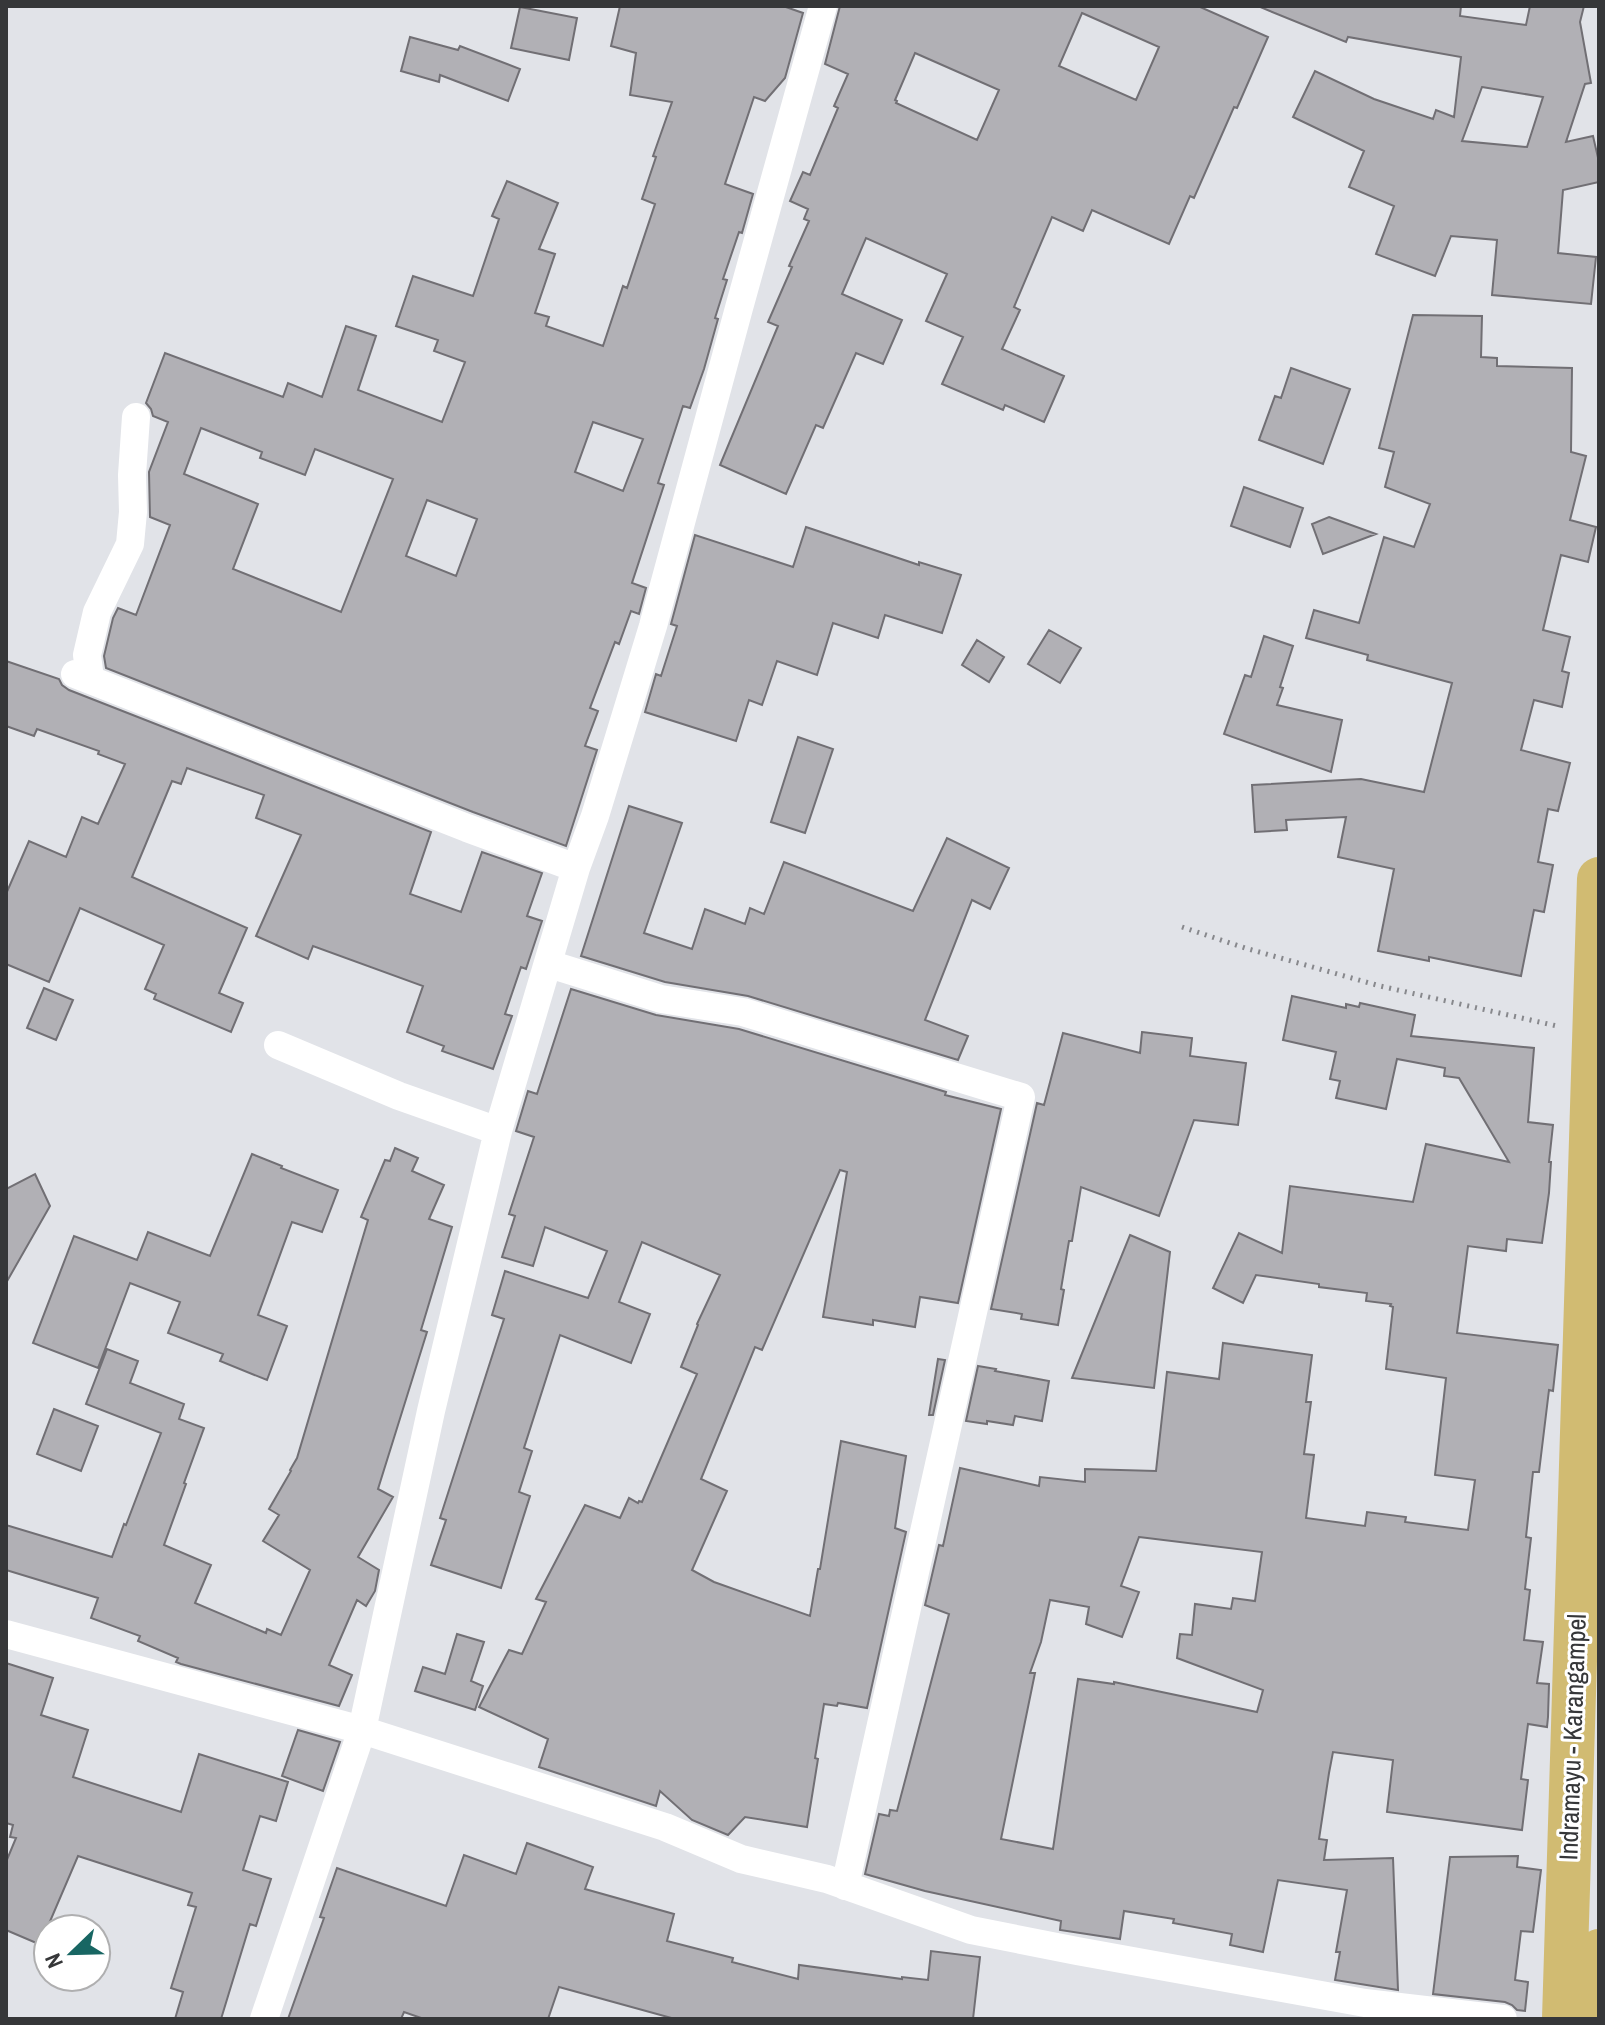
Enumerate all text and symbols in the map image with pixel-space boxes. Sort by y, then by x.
street label: Indramayu - Karangampel [1550,1613,1594,1861]
north arrow [32,1913,112,1993]
text: N [37,1949,70,1973]

